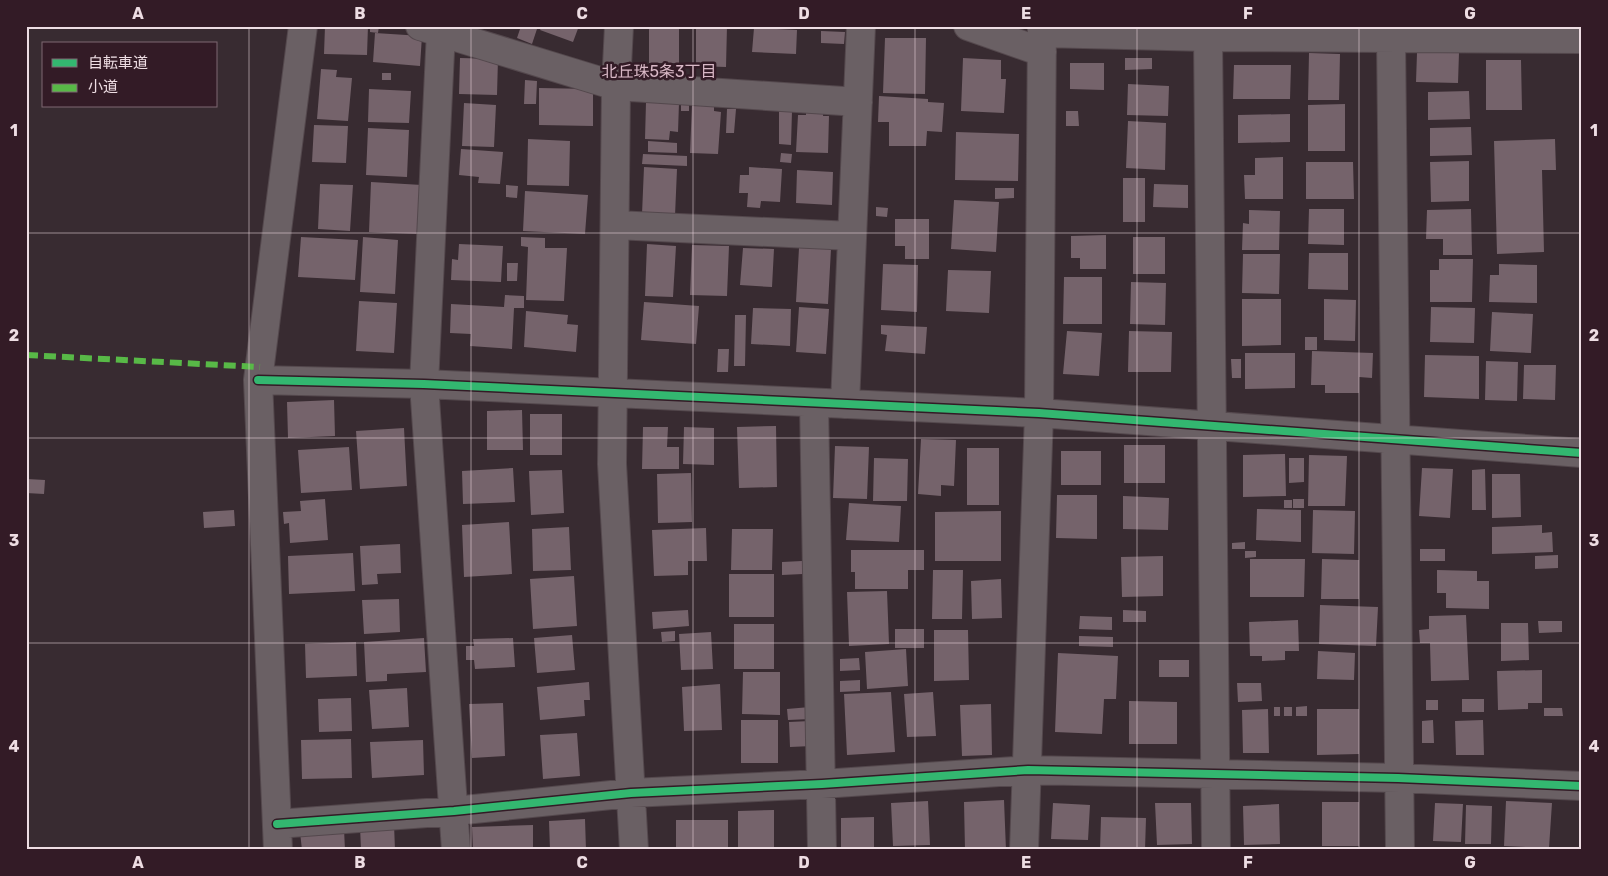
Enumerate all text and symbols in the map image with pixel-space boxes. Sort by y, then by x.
text: A [132,4,144,23]
text: B [354,4,366,23]
text: C [576,4,588,23]
text: D [798,4,810,23]
text: E [1021,4,1031,23]
text: F [1243,4,1253,23]
text: G [1464,4,1476,23]
legend [42,42,218,108]
text: 自転車道 [88,54,148,72]
district label: 北丘珠5条3丁目 [601,62,717,81]
text: 小道 [88,78,118,96]
text: 1 [10,121,18,140]
text: 1 [1590,121,1598,140]
text: 2 [9,326,19,345]
text: 2 [1589,326,1599,345]
text: 3 [9,531,19,550]
text: 3 [1589,531,1599,550]
text: 4 [9,737,20,756]
text: 4 [1589,737,1600,756]
text: A [132,853,144,872]
text: B [354,853,366,872]
text: C [576,853,588,872]
text: D [798,853,810,872]
text: E [1021,853,1031,872]
text: F [1243,853,1253,872]
text: G [1464,853,1476,872]

